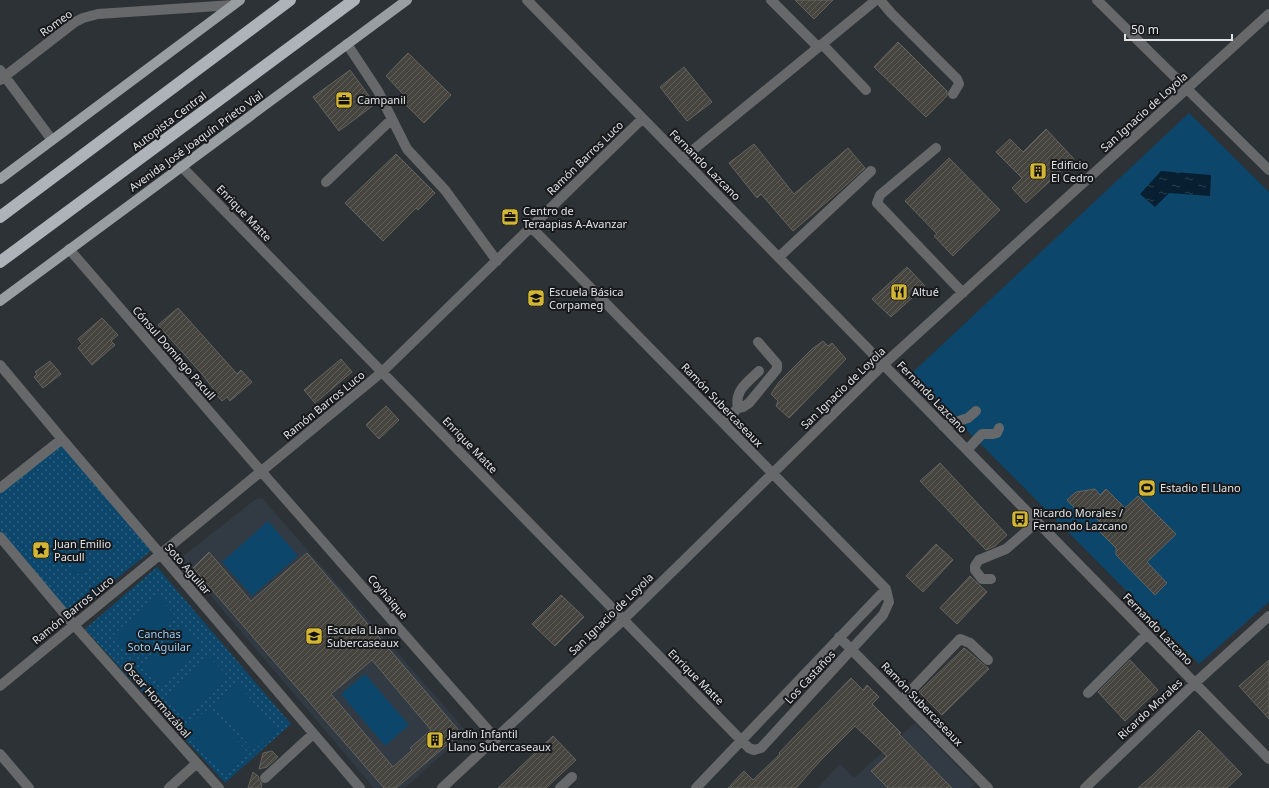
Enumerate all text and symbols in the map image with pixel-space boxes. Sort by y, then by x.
street label: Romeo [36,6,75,39]
scale bar [1125,16,1232,42]
text: 50 m [1131,21,1159,38]
street label: San Ignacio de Loyola [1097,68,1190,155]
street label: Avenida José Joaquín Prieto Vial [126,87,266,194]
street label: Autopista Central [128,88,209,154]
office icon: Campanil [334,90,354,110]
place label: Campanil [357,92,406,107]
street label: Ramón Barros Luco [543,117,626,198]
street label: Fernando Lazcano [667,126,744,204]
place label: Edificio El Cedro [1051,157,1094,185]
building icon: Edificio El Cedro [1028,161,1048,181]
street label: Enrique Matte [214,181,275,244]
place label: Centro de Teraapias A-Avanzar [523,203,628,231]
office icon: Centro de Teraapias A-Avanzar [500,207,520,227]
restaurant icon: Altué [889,282,909,302]
place label: Escuela Básica Corpameg [549,284,623,312]
place label: Altué [912,284,939,299]
school or university icon: Escuela Básica Corpameg [526,288,546,308]
street label: Cónsul Domingo Pacull [129,303,219,403]
street label: San Ignacio de Loyola [797,343,888,432]
street label: Fernando Lazcano [894,357,971,436]
street label: Ramón Subercaseaux [678,359,767,450]
street label: Ramón Barros Luco [280,367,368,442]
street label: Enrique Matte [440,413,501,476]
sports icon: Estadio El Llano [1137,478,1157,498]
place label: Estadio El Llano [1160,480,1241,495]
place label: Ricardo Morales / Fernando Lazcano [1033,505,1128,533]
bus stop icon: Ricardo Morales / Fernando Lazcano [1010,509,1030,529]
place label: Juan Emilio Pacull [53,536,112,564]
place icon: Juan Emilio Pacull [31,540,51,560]
street label: Soto Aguilar [162,540,215,598]
street label: San Ignacio de Loyola [565,569,656,658]
street label: Coyhaique [365,571,412,622]
street label: Ramón Barros Luco [29,572,117,647]
street label: Fernando Lazcano [1120,589,1197,668]
place label: Escuela Llano Subercaseaux [327,622,399,650]
park label: Canchas Soto Aguilar [127,626,191,654]
school or university icon: Escuela Llano Subercaseaux [304,626,324,646]
street label: Enrique Matte [665,645,728,708]
street label: Los Castaños [781,647,838,707]
street label: Ramón Subercaseaux [878,658,967,749]
street label: Óscar Hormazábal [120,659,194,741]
street label: Ricardo Morales [1114,675,1185,742]
place label: Jardín Infantil Llano Subercaseaux [447,726,551,754]
building icon: Jardín Infantil Llano Subercaseaux [425,730,445,750]

